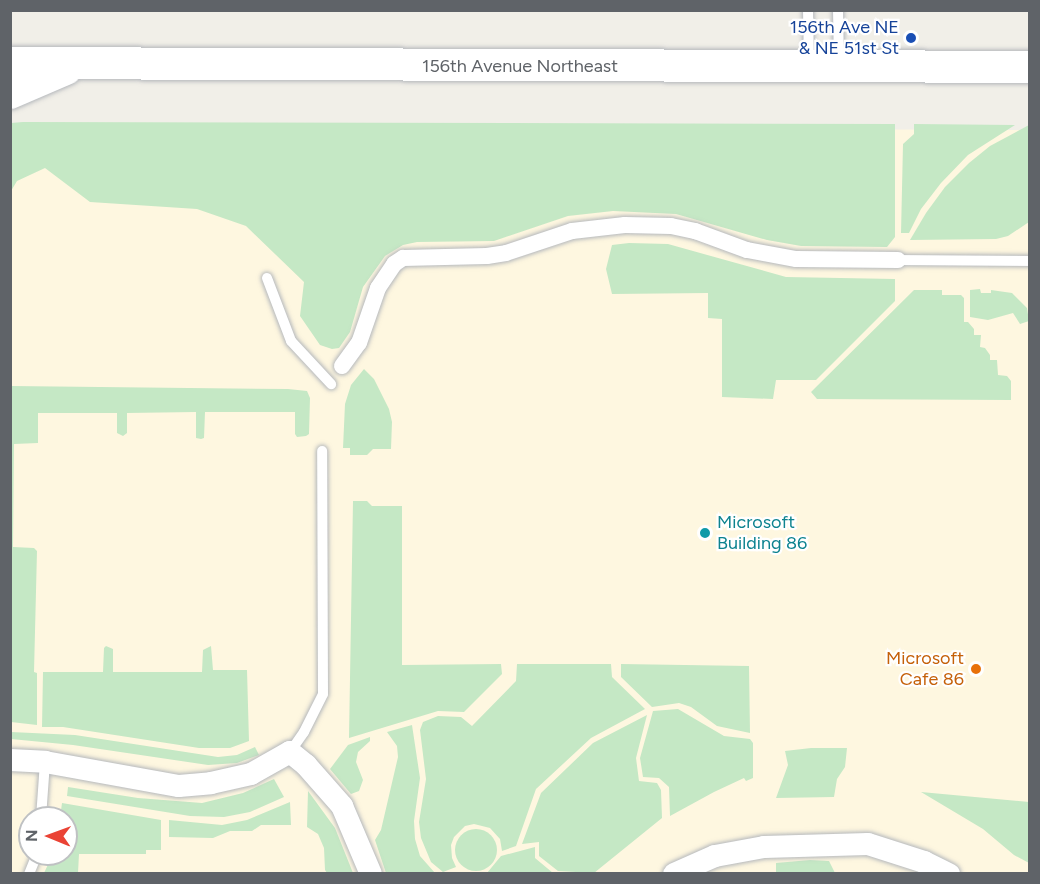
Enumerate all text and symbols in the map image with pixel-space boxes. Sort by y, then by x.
place label: 156th Ave NE & NE 51st St [790,17,899,60]
marker: 156th Ave NE & NE 51st St [904,31,918,45]
street label: 156th Avenue Northeast [422,55,618,77]
place label: Microsoft Building 86 [717,512,807,554]
marker: Microsoft Building 86 [698,526,712,540]
place label: Microsoft Cafe 86 [886,648,964,690]
marker: Microsoft Cafe 86 [969,662,983,676]
north arrow [18,806,78,866]
text: N [22,829,41,842]

